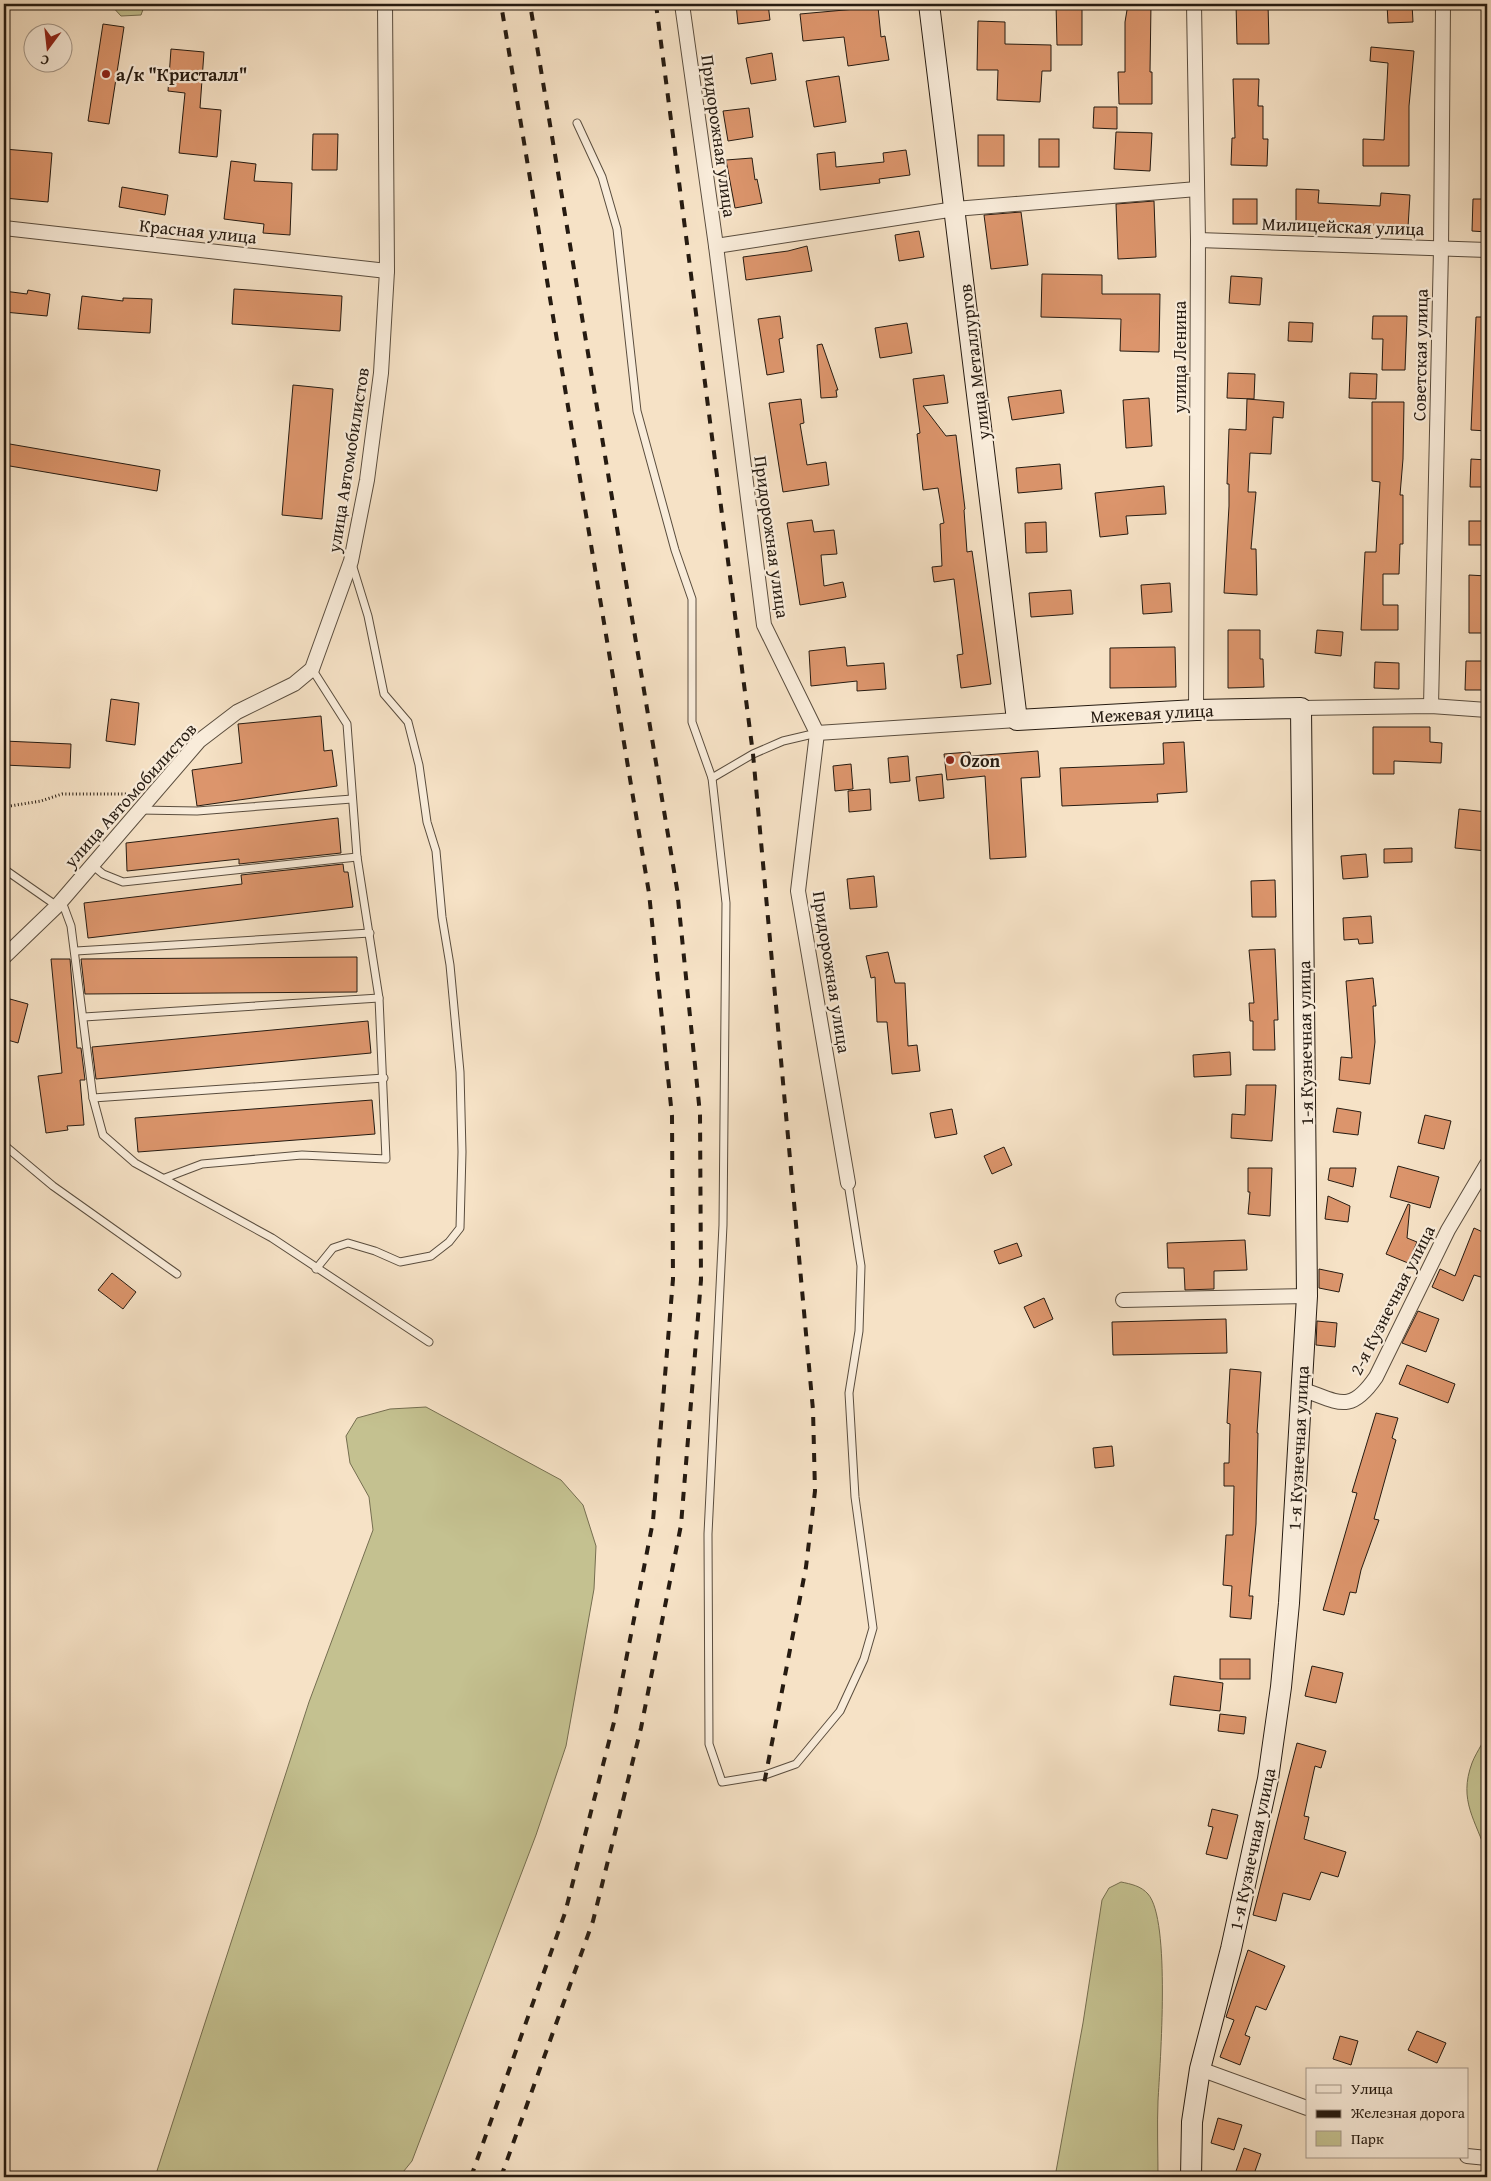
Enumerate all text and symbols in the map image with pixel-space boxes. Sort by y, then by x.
north arrow [22,22,72,72]
text: С [38,50,51,71]
street label: Придорожная улица [694,53,744,219]
place label: а/к "Кристалл" [116,61,247,88]
marker: а/к "Кристалл" [100,68,112,80]
street label: Милицейская улица [1261,210,1425,242]
street label: Красная улица [138,211,259,251]
street label: улица Металлургов [951,282,997,442]
street label: Советская улица [1405,288,1435,421]
street label: улица Ленина [1166,300,1193,414]
street label: улица Автомобилистов [320,365,376,556]
street label: Придорожная улица [747,454,797,620]
street label: Межевая улица [1090,696,1215,730]
street label: улица Автомобилистов [57,716,203,874]
place label: Ozon [960,747,1000,774]
marker: Ozon [944,754,956,766]
street label: Придорожная улица [806,889,858,1055]
street label: 1-я Кузнечная улица [1290,960,1320,1126]
street label: 2-я Кузнечная улица [1342,1220,1442,1380]
street label: 1-я Кузнечная улица [1280,1364,1316,1531]
street label: 1-я Кузнечная улица [1222,1765,1282,1933]
legend [1306,2068,1468,2158]
text: Улица [1351,2078,1394,2099]
text: Железная дорога [1350,2102,1466,2123]
text: Парк [1351,2128,1384,2149]

